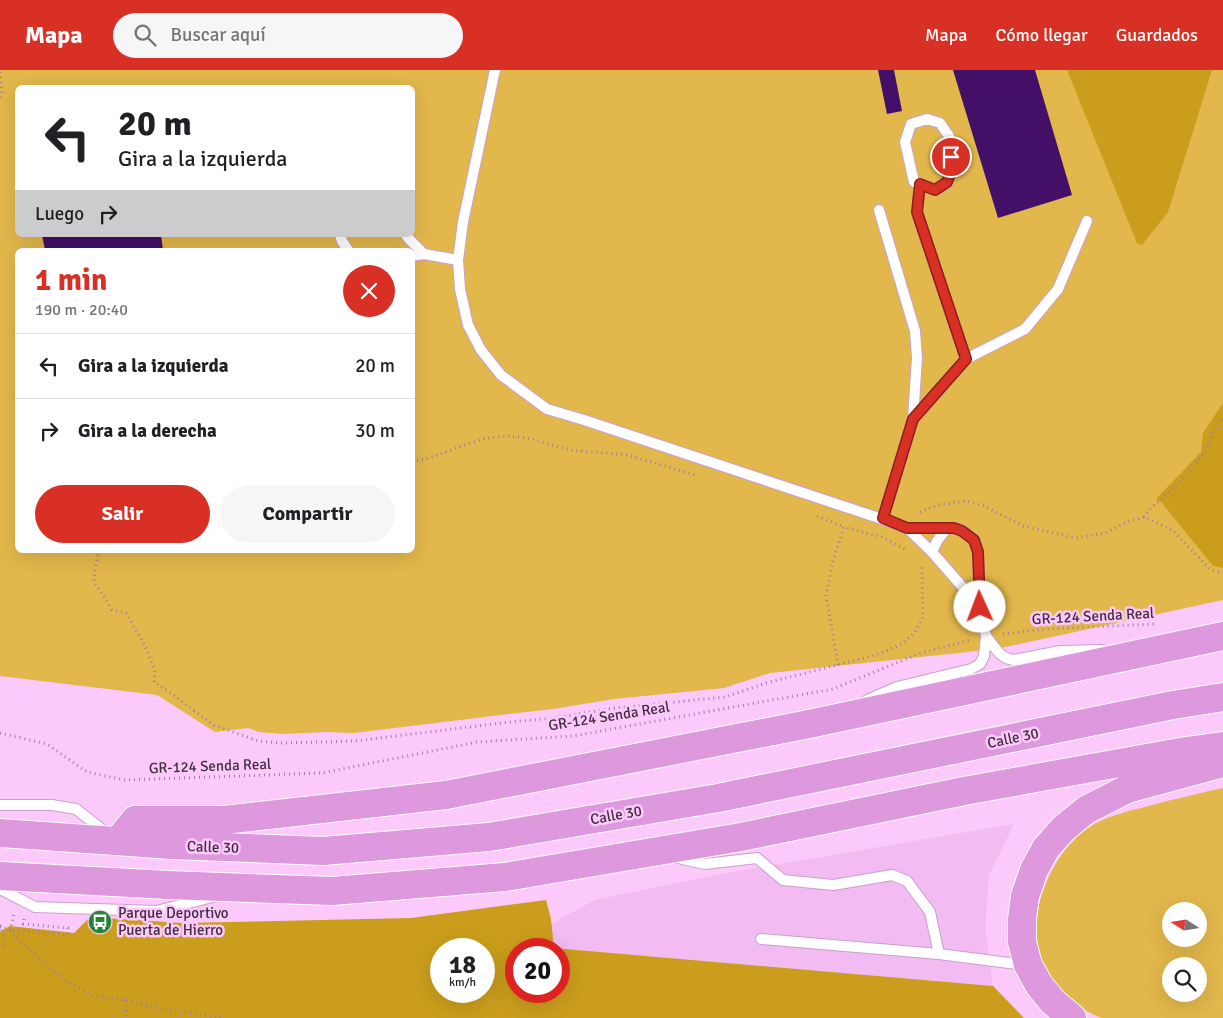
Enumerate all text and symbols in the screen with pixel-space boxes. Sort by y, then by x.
search box [113,13,463,58]
text: Mapa [25,20,83,50]
icon: search [131,21,159,49]
text: Buscar aquí [171,23,266,47]
text: Mapa [925,24,967,46]
text: Cómo llegar [995,24,1088,46]
text: Guardados [1116,24,1198,46]
text: 20 m [118,102,192,145]
icon: left [35,105,100,170]
pin [930,136,972,178]
icon: arrive [937,143,965,171]
text: Gira a la izquierda [118,145,287,172]
icon: right [94,200,122,228]
text: Luego [35,202,84,226]
text: 1 min [35,262,107,299]
button: close [343,265,395,317]
text: 190 m · 20:40 [35,300,128,320]
icon: left [35,352,63,380]
text: Gira a la izquierda [78,354,228,378]
text: 20 m [355,354,395,378]
icon: right [35,417,63,445]
text: Gira a la derecha [78,419,217,443]
text: 30 m [355,419,395,443]
button: Salir [35,485,210,543]
button: Compartir [220,485,395,543]
position arrow [953,580,1005,632]
street label: GR-124 Senda Real [1031,604,1155,628]
street label: GR-124 Senda Real [547,698,671,734]
street label: Calle 30 [986,724,1040,752]
street label: GR-124 Senda Real [148,755,272,777]
street label: Calle 30 [589,802,643,828]
street label: Calle 30 [187,837,239,857]
north arrow [1162,902,1208,948]
map controls [1162,902,1207,1002]
place label: Parque Deportivo Puerta de Hierro [118,904,229,939]
bus stop icon: Parque Deportivo Puerta de Hierro [87,909,113,935]
speed limit sign: 20 [505,938,570,1003]
text: 18 [449,949,476,980]
button: search [1162,957,1207,1002]
text: km/h [449,975,476,990]

